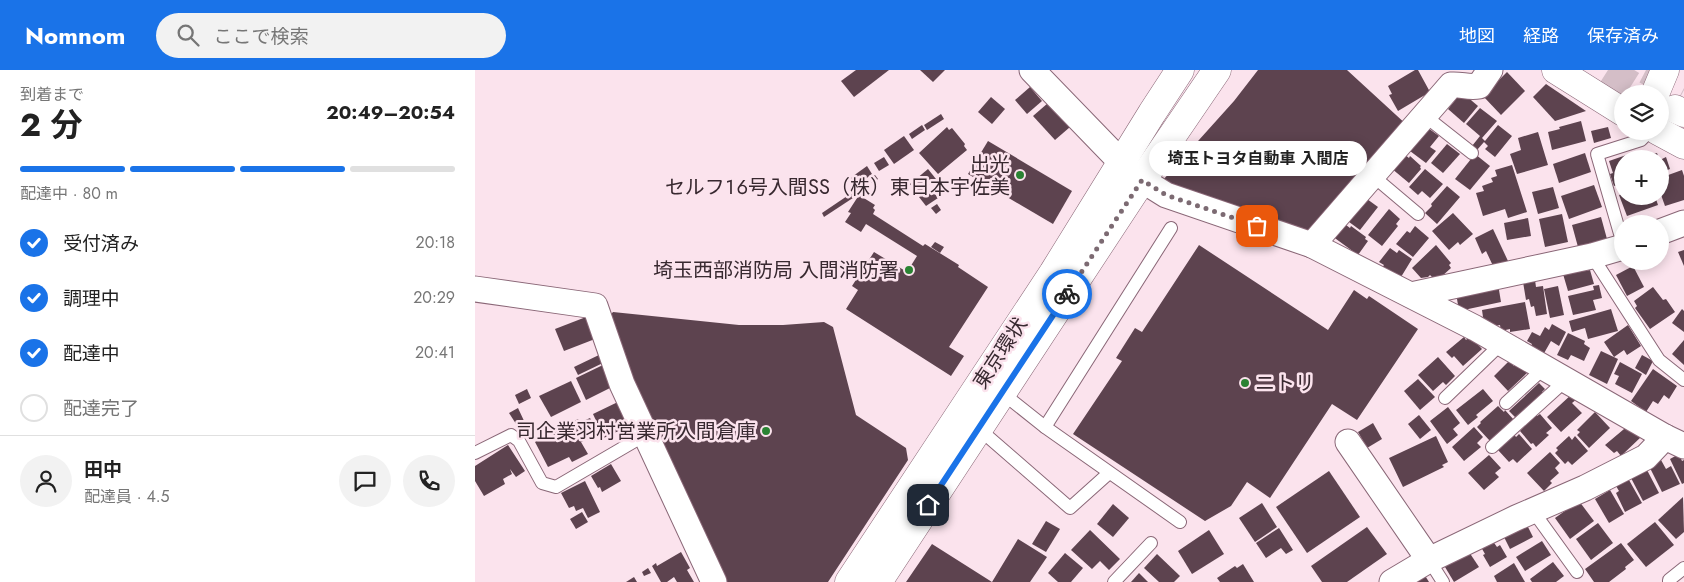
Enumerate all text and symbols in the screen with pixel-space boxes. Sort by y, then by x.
search box [156,13,506,58]
text: Nomnom [25,18,126,53]
icon: search [174,21,202,49]
text: ここで検索 [214,23,309,50]
text: 地図 [1459,23,1495,49]
text: 経路 [1523,23,1559,49]
text: 保存済み [1587,23,1659,49]
text: 到着まで [20,83,84,106]
map controls [1614,85,1669,270]
button: layers [1614,85,1669,140]
text: 20:49–20:54 [326,99,455,126]
text: 2 分 [20,102,83,148]
callout: 埼玉トヨタ自動車 入間店 [1148,141,1366,176]
text: 埼玉トヨタ自動車 入間店 [1168,147,1348,170]
place label: 出光 セルフ１６号入間SS（株）東日本宇佐美 [665,150,1010,202]
button: + [1614,150,1669,205]
marker: 出光 セルフ１６号入間SS（株）東日本宇佐美 [1014,169,1026,181]
text: 配達中 · 80 m [20,182,118,205]
pin [1236,205,1278,247]
icon: bag [1243,212,1271,240]
button: − [1614,215,1669,270]
icon: check [20,229,48,257]
text: 受付済み [63,230,139,257]
text: 20:18 [416,231,455,254]
place label: 埼玉西部消防局 入間消防署 [653,256,899,285]
marker: 埼玉西部消防局 入間消防署 [903,264,915,276]
courier [1042,269,1092,319]
icon: bike [1053,280,1081,308]
icon: check [20,284,48,312]
text: 調理中 [63,285,120,312]
text: 20:29 [413,286,455,309]
street label: 東京環状 [966,312,1034,395]
icon: check [20,339,48,367]
text: 配達中 [63,340,120,367]
text: 20:41 [415,341,455,364]
place label: ニトリ [1255,369,1315,398]
marker: ニトリ [1239,377,1251,389]
text: 配達完了 [63,395,139,422]
place label: 司企業羽村営業所入間倉庫 [516,417,756,446]
marker: 司企業羽村営業所入間倉庫 [760,425,772,437]
button: person [20,455,72,507]
button: chat [339,455,391,507]
button: phone [403,455,455,507]
text: 田中 [84,456,122,483]
pin [907,484,949,526]
text: 配達員 · 4.5 [84,485,170,508]
icon: home [914,491,942,519]

